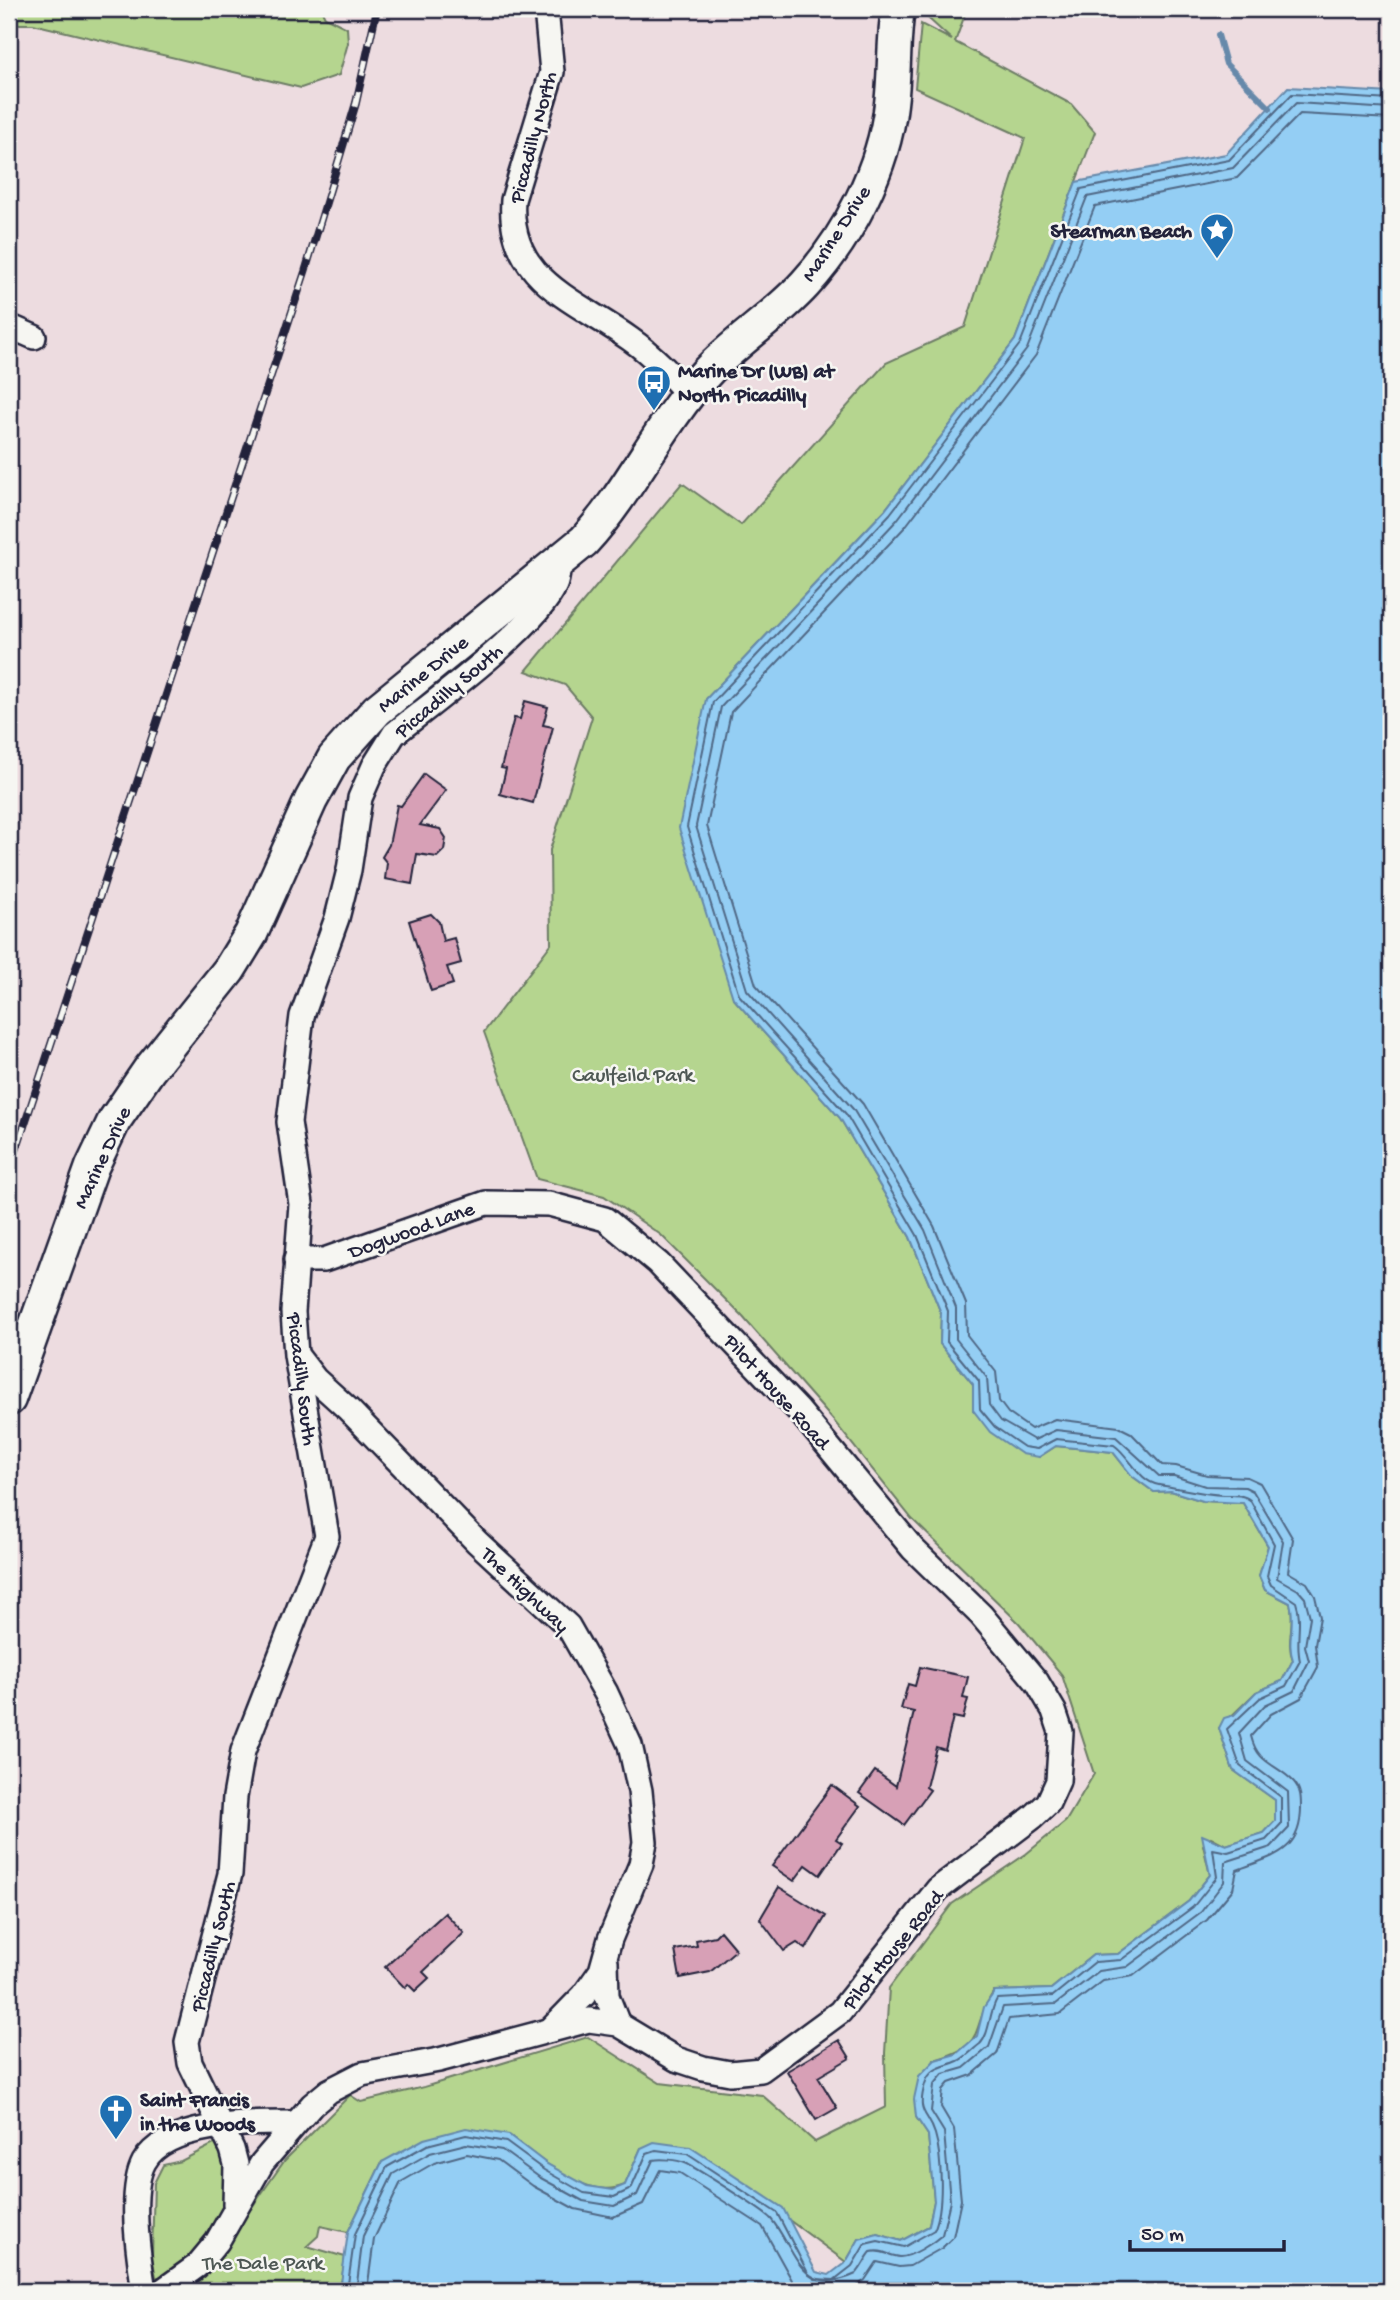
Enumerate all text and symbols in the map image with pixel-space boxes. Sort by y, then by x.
street label: Piccadilly North [506,69,565,207]
street label: Marine Drive [798,181,879,288]
place icon: Stearman Beach [1198,211,1236,260]
place label: Stearman Beach [1051,221,1193,246]
place label: Marine Dr (WB) at North Picadilly [678,361,836,410]
bus stop icon: Marine Dr (WB) at North Picadilly [635,363,673,412]
street label: Marine Drive [374,631,476,720]
street label: Piccadilly South [390,640,510,746]
park label: Caulfeild Park [572,1065,696,1090]
street label: Marine Drive [70,1102,139,1214]
street label: Dogwood Lane [344,1198,480,1267]
street label: Piccadilly South [279,1310,320,1447]
street label: Pilot House Road [716,1329,835,1458]
street label: The Highway [473,1543,573,1640]
street label: Piccadilly South [187,1879,244,2016]
street label: Pilot House Road [838,1885,952,2017]
place label: Saint Francis in the Woods [140,2090,256,2139]
church icon: Saint Francis in the Woods [97,2092,135,2141]
scale bar [1130,2209,1284,2253]
text: 50 m [1141,2224,1184,2249]
park label: The Dale Park [202,2253,326,2278]

